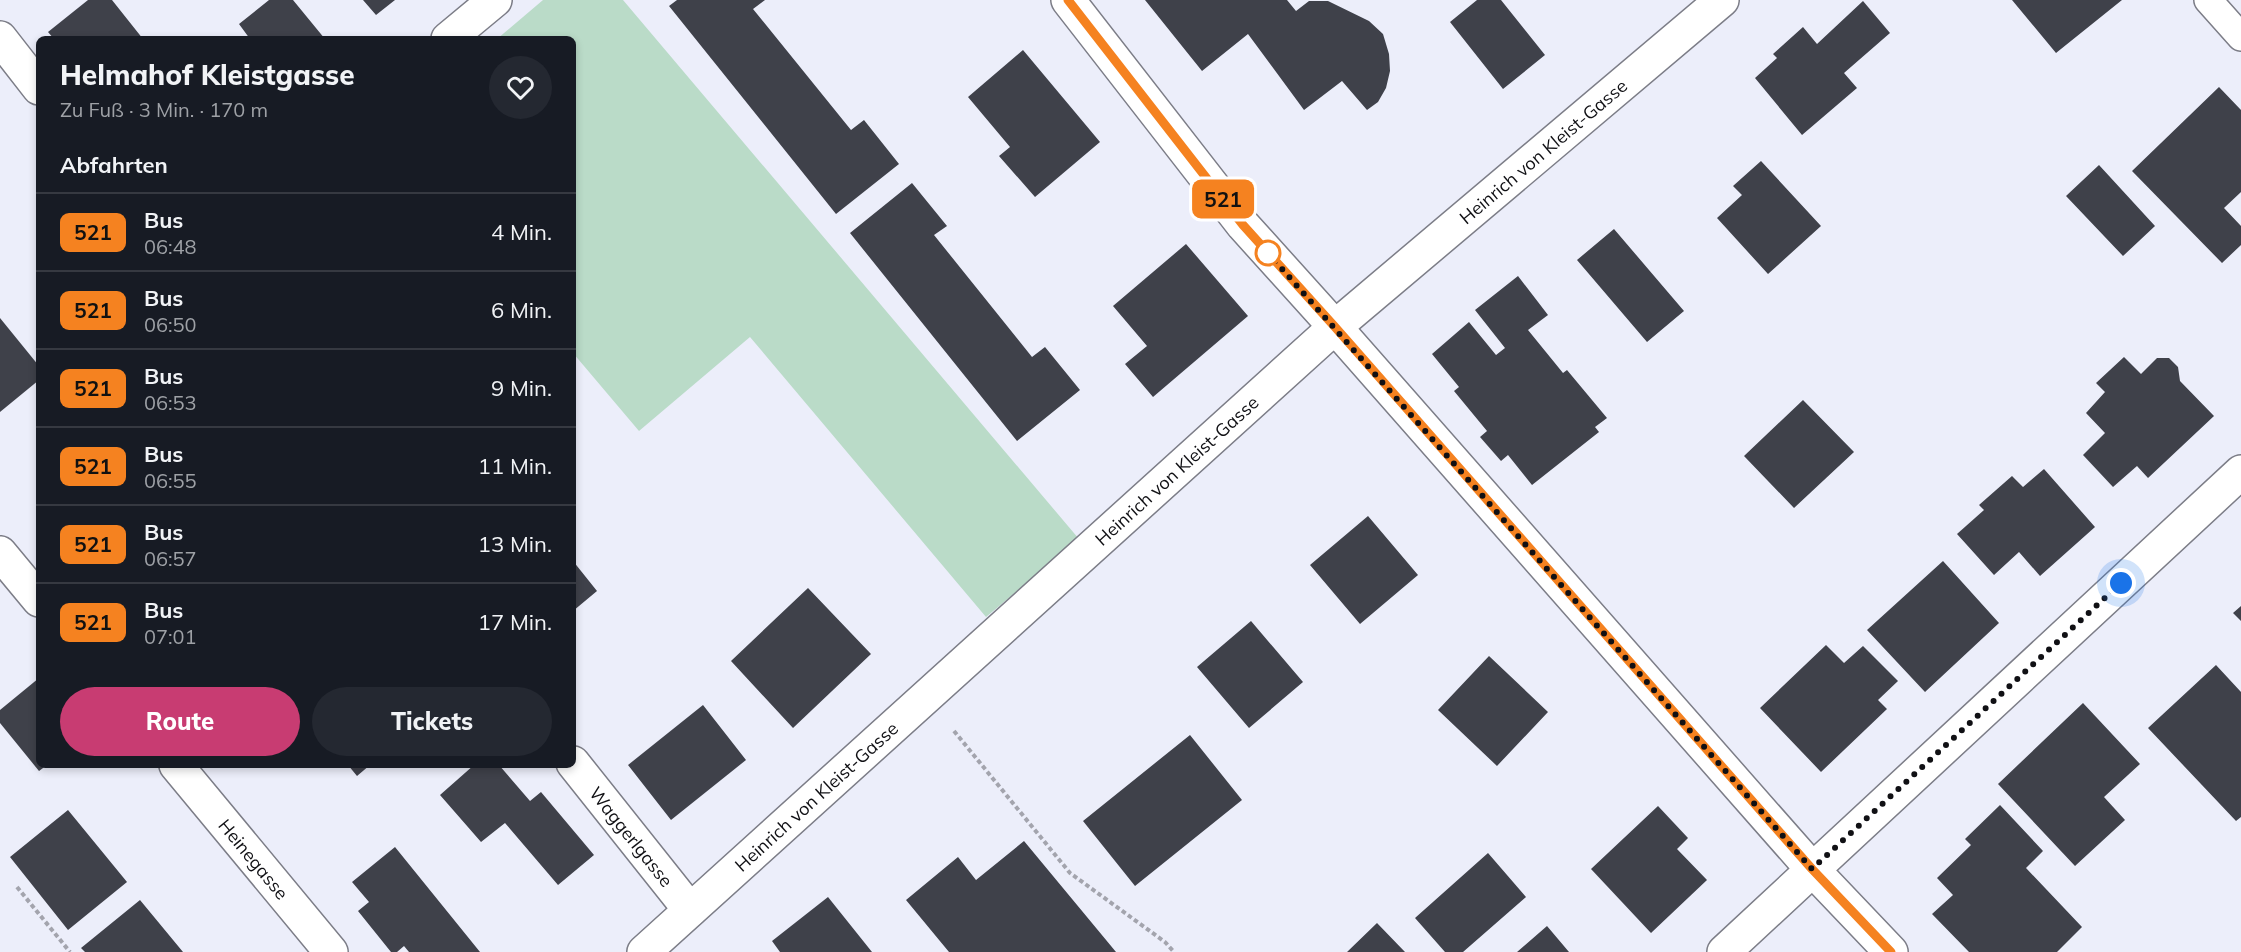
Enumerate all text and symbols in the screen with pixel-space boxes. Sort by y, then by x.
button: heart [489,56,552,119]
text: Helmahof Kleistgasse [60,57,355,92]
street label: Heinrich von Kleist-Gasse [1454,74,1632,229]
text: Zu Fuß · 3 Min. · 170 m [60,97,268,122]
text: Abfahrten [60,151,168,179]
line badge: 521 [1188,180,1258,218]
text: 521 [1204,186,1242,212]
text: Bus [144,206,183,234]
text: 4 Min. [491,218,552,246]
text: 521 [74,219,112,245]
text: 06:48 [144,234,197,259]
unlabelled marker [1255,240,1281,266]
text: Bus [144,284,183,312]
text: 6 Min. [491,296,552,324]
text: 521 [74,297,112,323]
text: 06:50 [144,312,197,337]
text: Bus [144,362,183,390]
text: 9 Min. [491,374,552,402]
text: 521 [74,375,112,401]
text: 06:53 [144,390,197,415]
street label: Heinrich von Kleist-Gasse [1090,391,1263,550]
text: Bus [144,440,183,468]
text: 11 Min. [478,452,552,480]
text: 521 [74,453,112,479]
text: 06:55 [144,468,197,493]
text: Bus [144,518,183,546]
text: 13 Min. [478,530,552,558]
text: 521 [74,531,112,557]
text: 06:57 [144,546,197,571]
your location [2106,568,2136,598]
text: Bus [144,596,183,624]
text: 17 Min. [478,608,552,636]
text: 521 [74,609,112,635]
text: 07:01 [144,624,197,649]
button: Route [60,687,300,756]
button: Tickets [312,687,552,756]
street label: Heinrich von Kleist-Gasse [730,717,903,876]
street label: Waggerlgasse [585,782,678,891]
street label: Heinegasse [214,814,294,904]

